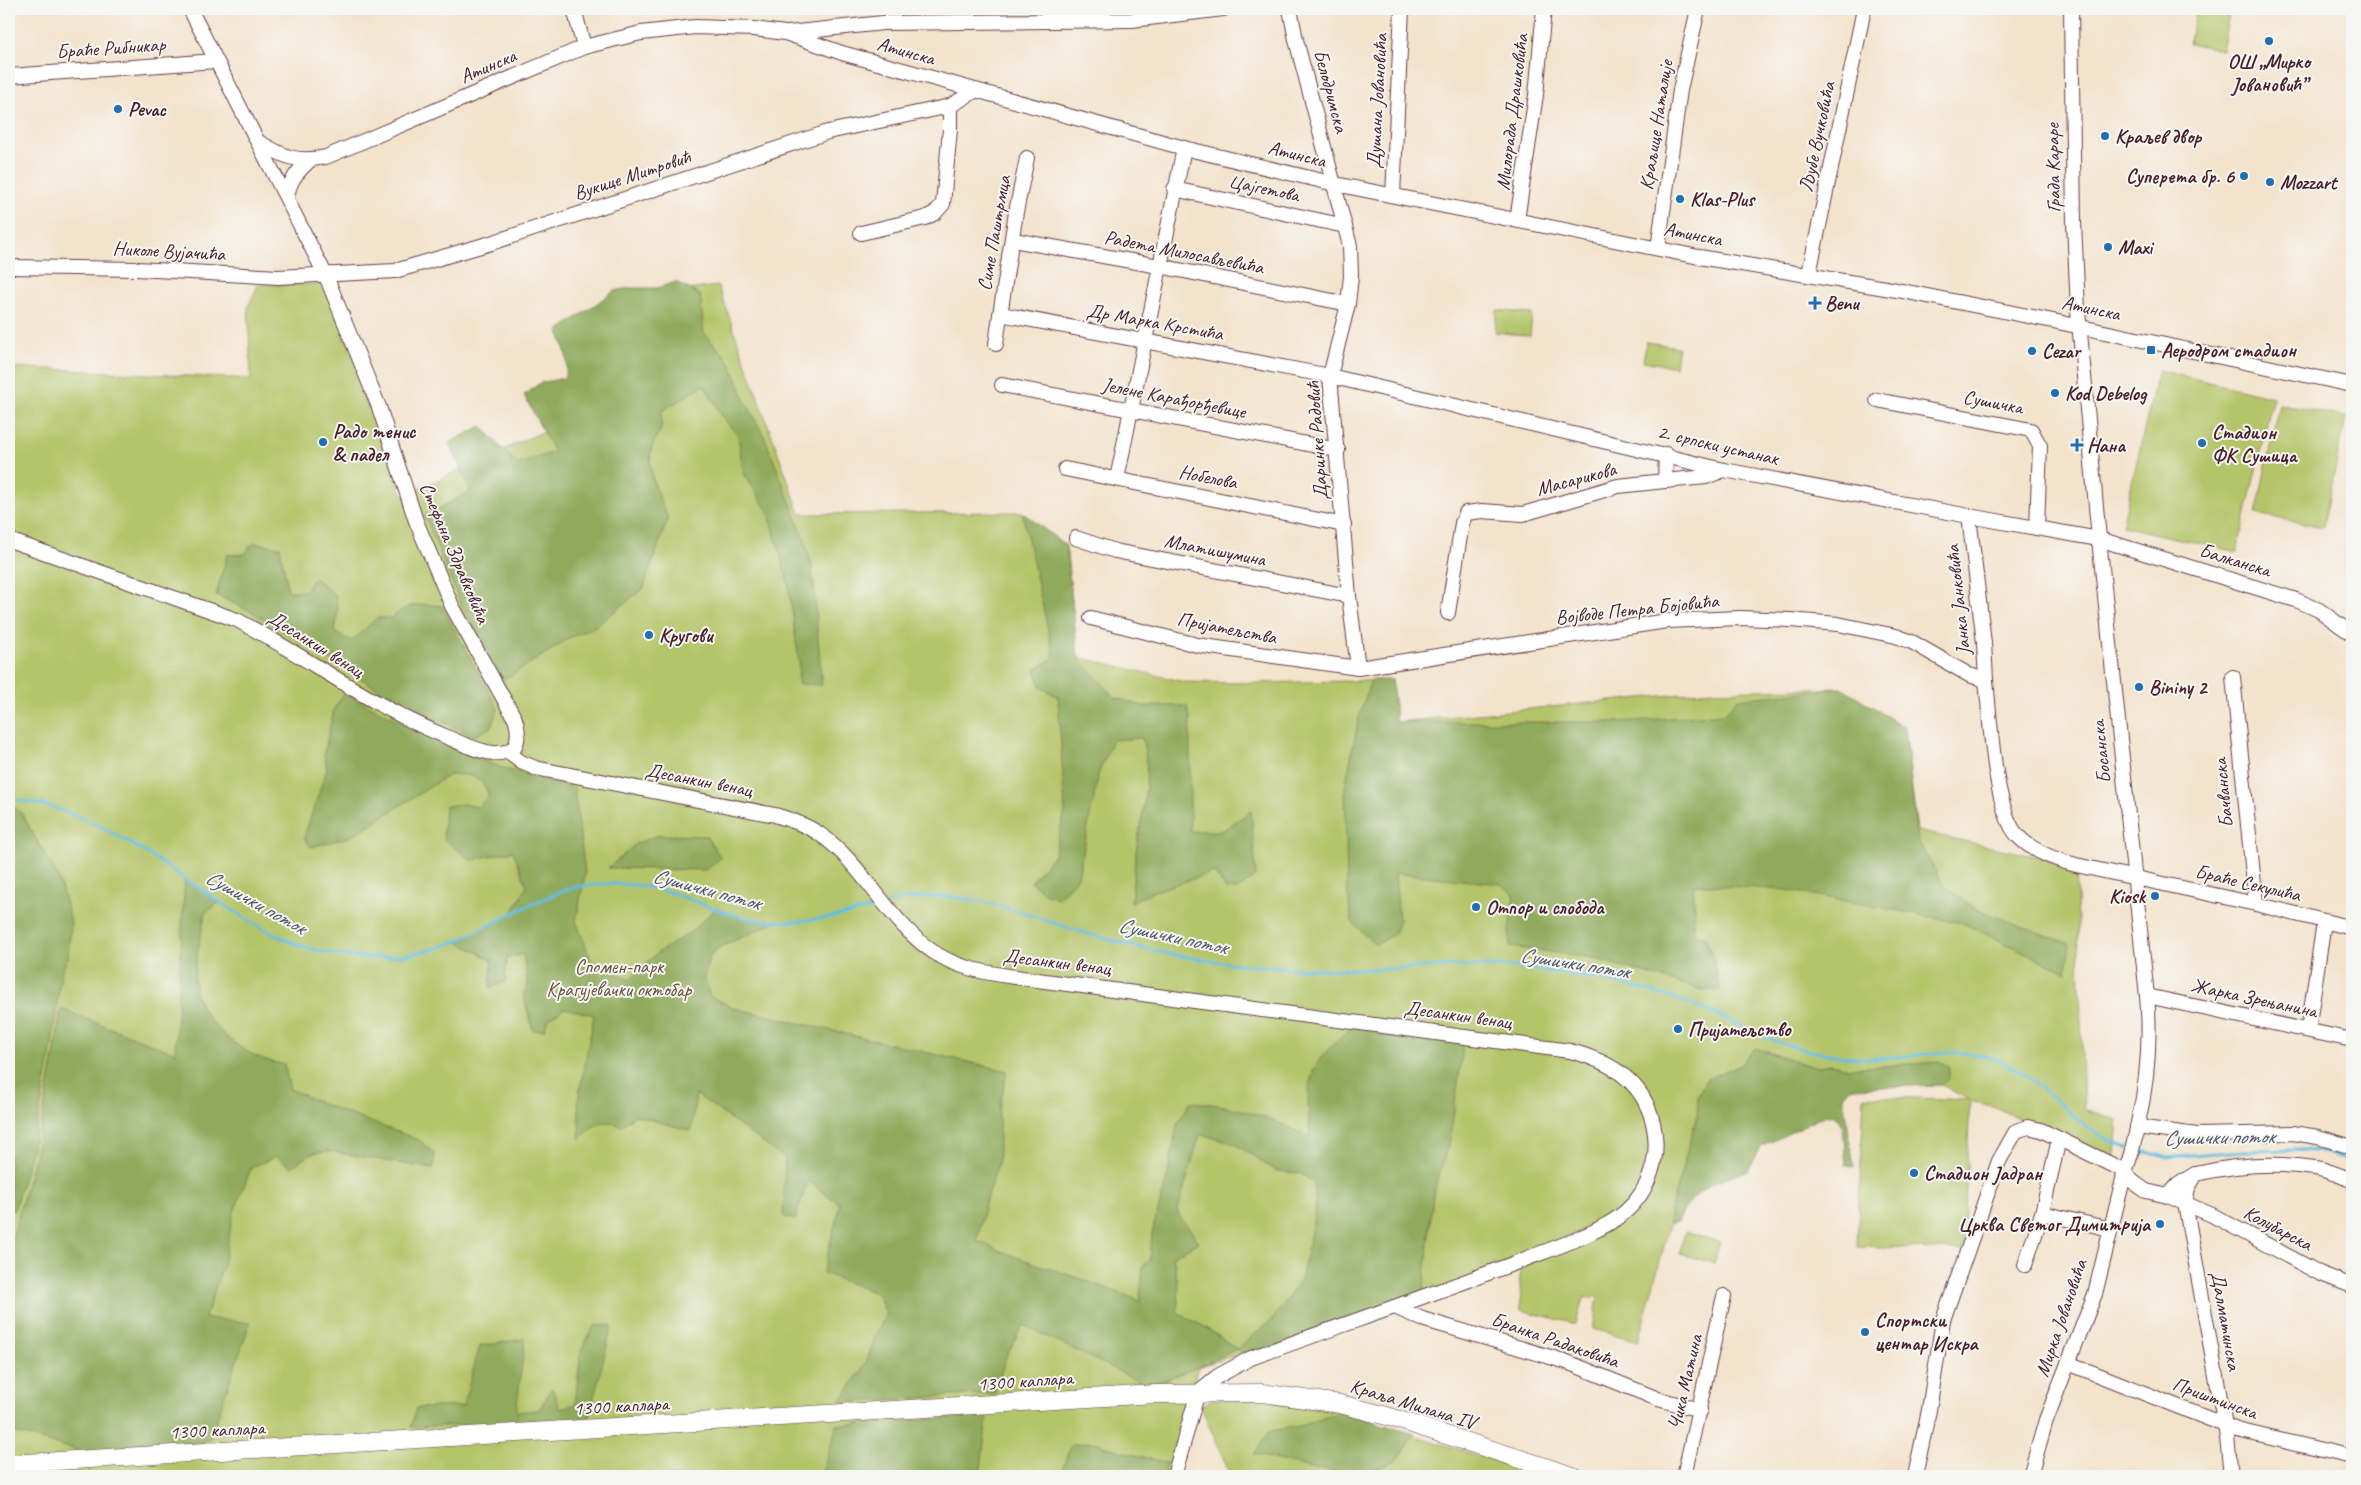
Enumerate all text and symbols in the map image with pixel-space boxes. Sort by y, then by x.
street label: Атинска [874,31,939,72]
street label: Милорада Драшковића [1490,31,1534,192]
street label: Браће Рибникар [56,32,168,64]
street label: Душана Јовановића [1361,32,1393,169]
marker: ОШ „Мирко Јовановић” [2263,35,2275,47]
street label: Атинска [456,42,522,89]
street label: Белодримска [1308,47,1354,136]
place label: ОШ „Мирко Јовановић” [2228,49,2312,97]
street label: Краљице Наталије [1633,57,1679,192]
street label: Љубе Вучковића [1793,78,1841,195]
place label: Pevac [128,97,166,122]
marker: Pevac [112,103,124,115]
street label: Града Караре [2040,122,2066,213]
place label: Краљев двор [2115,124,2203,149]
marker: Краљев двор [2099,130,2111,142]
street label: Атинска [1266,135,1330,174]
street label: Вукице Митровић [571,144,695,206]
place label: Суперета бр. 6 [2126,164,2236,189]
street label: Цајгетова [1226,168,1303,208]
marker: Суперета бр. 6 [2238,170,2250,182]
place label: Mozzart [2280,170,2339,195]
street label: Симе Паштрмца [972,172,1017,292]
marker: Mozzart [2264,176,2276,188]
place label: Klas-Plus [1690,187,1756,212]
marker: Klas-Plus [1674,193,1686,205]
street label: Атинска [1662,216,1726,252]
street label: Радета Милосављевића [1102,224,1267,280]
place label: Maxi [2118,235,2155,260]
street label: Николе Вујачића [112,236,227,266]
marker: Maxi [2102,241,2114,253]
street label: Атинска [2060,290,2124,327]
place label: Benu [1825,291,1860,316]
marker: Benu [1809,297,1821,309]
street label: Др Марка Крстића [1085,298,1226,347]
place label: Аеродром стадион [2161,338,2297,363]
place label: Cezar [2042,339,2083,364]
marker: Аеродром стадион [2145,344,2157,356]
marker: Cezar [2026,345,2038,357]
street label: Јелене Карађорђевице [1099,372,1249,424]
street label: Даринке Радовић [1300,379,1334,501]
place label: Kod Debelog [2065,381,2148,406]
street label: Сушичка [1961,384,2027,420]
marker: Kod Debelog [2049,387,2061,399]
place label: Радо тенис & падел [333,419,417,467]
street label: 2. српски устанак [1655,419,1783,471]
place label: Стадион ФК Сушица [2212,420,2299,468]
place label: Нана [2087,433,2126,458]
marker: Радо тенис & падел [317,436,329,448]
marker: Стадион ФК Сушица [2196,437,2208,449]
marker: Нана [2071,439,2083,451]
street label: Масарикова [1533,456,1620,502]
street label: Нобелова [1177,459,1240,495]
street label: Стефана Здравковића [414,479,496,629]
street label: Млатишумина [1162,528,1270,572]
street label: Балканска [2197,537,2275,583]
street label: Јанка Јанковића [1940,542,1976,657]
street label: Војводе Петра Бојовића [1554,588,1721,630]
street label: Десанкин венац [263,605,370,684]
street label: Пријатељства [1175,606,1280,650]
place label: Кругови [659,623,715,648]
marker: Кругови [643,629,655,641]
place label: Bininy 2 [2149,675,2209,700]
marker: Bininy 2 [2133,681,2145,693]
street label: Босанска [2085,717,2117,785]
street label: Бачванска [2207,755,2239,829]
street label: Десанкин венац [643,757,756,803]
street label: Браће Секулића [2193,859,2304,908]
water label: Сушички поток [650,862,767,917]
water label: Сушички поток [201,864,313,942]
place label: Kiosk [2109,884,2147,909]
marker: Kiosk [2149,890,2161,902]
place label: Отпор и слобода [1486,895,1605,920]
marker: Отпор и слобода [1470,901,1482,913]
water label: Сушички поток [1116,912,1233,961]
water label: Сушички поток [1518,942,1635,985]
street label: Десанкин венац [1002,943,1114,981]
park label: Спомен-парк Крагујевачки октобар [547,954,693,1002]
street label: Жарка Зрењанина [2189,972,2321,1024]
street label: Десанкин венац [1403,995,1515,1035]
place label: Пријатељство [1688,1017,1792,1042]
marker: Пријатељство [1672,1023,1684,1035]
water label: Сушички поток [2164,1123,2278,1151]
place label: Стадион Јадран [1924,1161,2044,1186]
marker: Стадион Јадран [1908,1167,1920,1179]
street label: Колубарска [2240,1200,2318,1257]
place label: Црква Светог Димитрија [1958,1212,2152,1237]
marker: Црква Светог Димитрија [2154,1218,2166,1230]
street label: Мирка Јовановића [2029,1255,2093,1380]
street label: Далматинска [2205,1270,2247,1374]
street label: Бранка Радаковића [1488,1307,1623,1374]
place label: Спортски центар Искра [1875,1308,1980,1356]
marker: Спортски центар Искра [1859,1326,1871,1338]
street label: Чика Матина [1662,1330,1708,1432]
street label: 1300 каплара [977,1365,1075,1397]
street label: Приштинска [2169,1371,2263,1425]
street label: Краља Милана IV [1347,1373,1483,1436]
street label: 1300 каплара [573,1391,671,1421]
street label: 1300 каплара [169,1415,267,1445]

